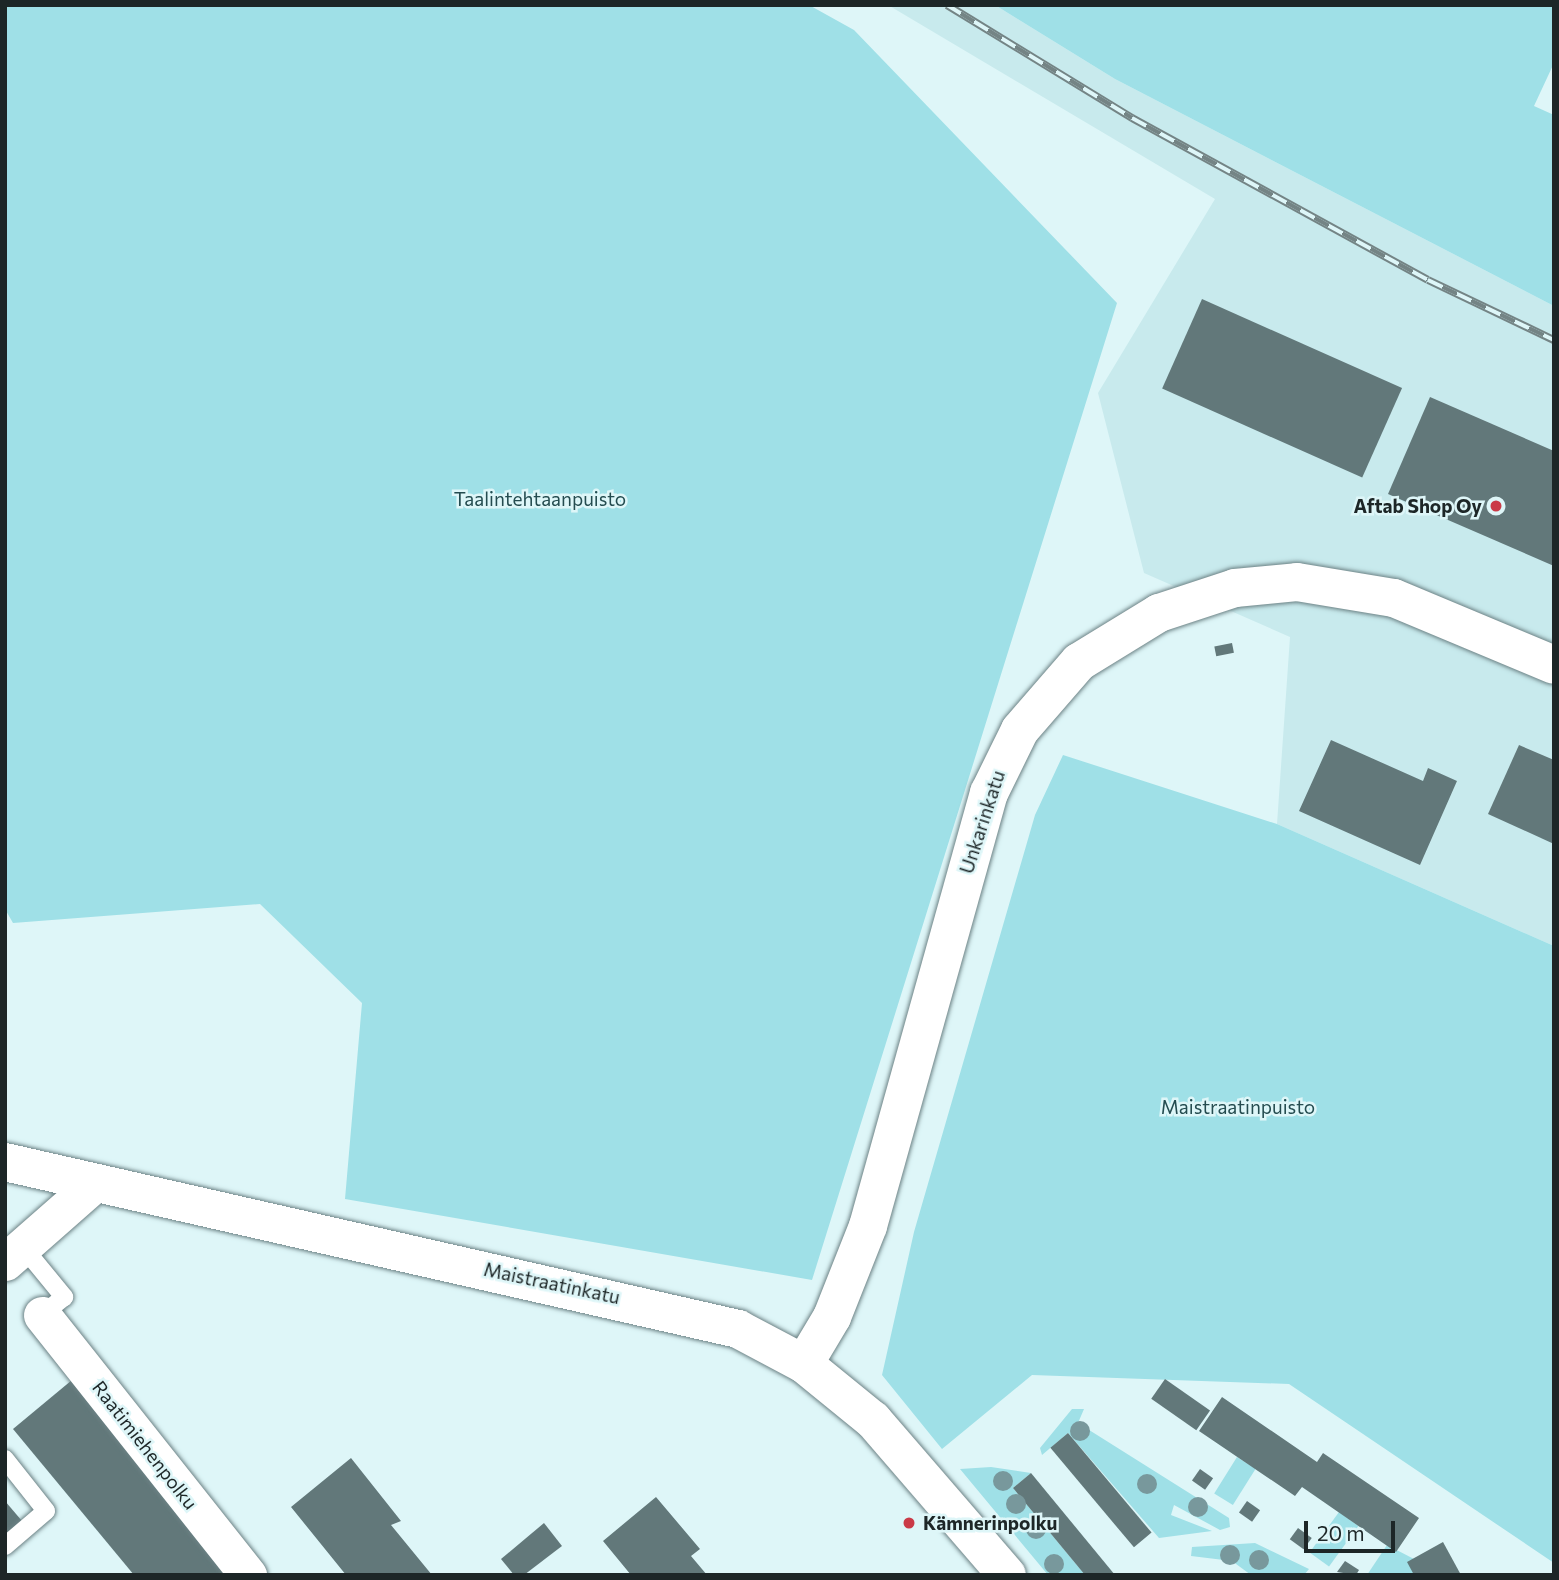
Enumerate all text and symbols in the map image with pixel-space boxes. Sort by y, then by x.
park label: Taalintehtaanpuisto [454,488,626,510]
place label: Aftab Shop Oy [1354,495,1482,517]
marker: Aftab Shop Oy [1488,498,1504,514]
street label: Unkarinkatu [955,768,1009,876]
park label: Maistraatinpuisto [1161,1096,1315,1118]
street label: Maistraatinkatu [482,1257,622,1309]
street label: Raatimiehenpolku [88,1376,202,1514]
scale bar [1307,1506,1398,1550]
place label: Kämnerinpolku [923,1512,1057,1534]
marker: Kämnerinpolku [901,1515,917,1531]
text: 20 m [1317,1520,1365,1545]

